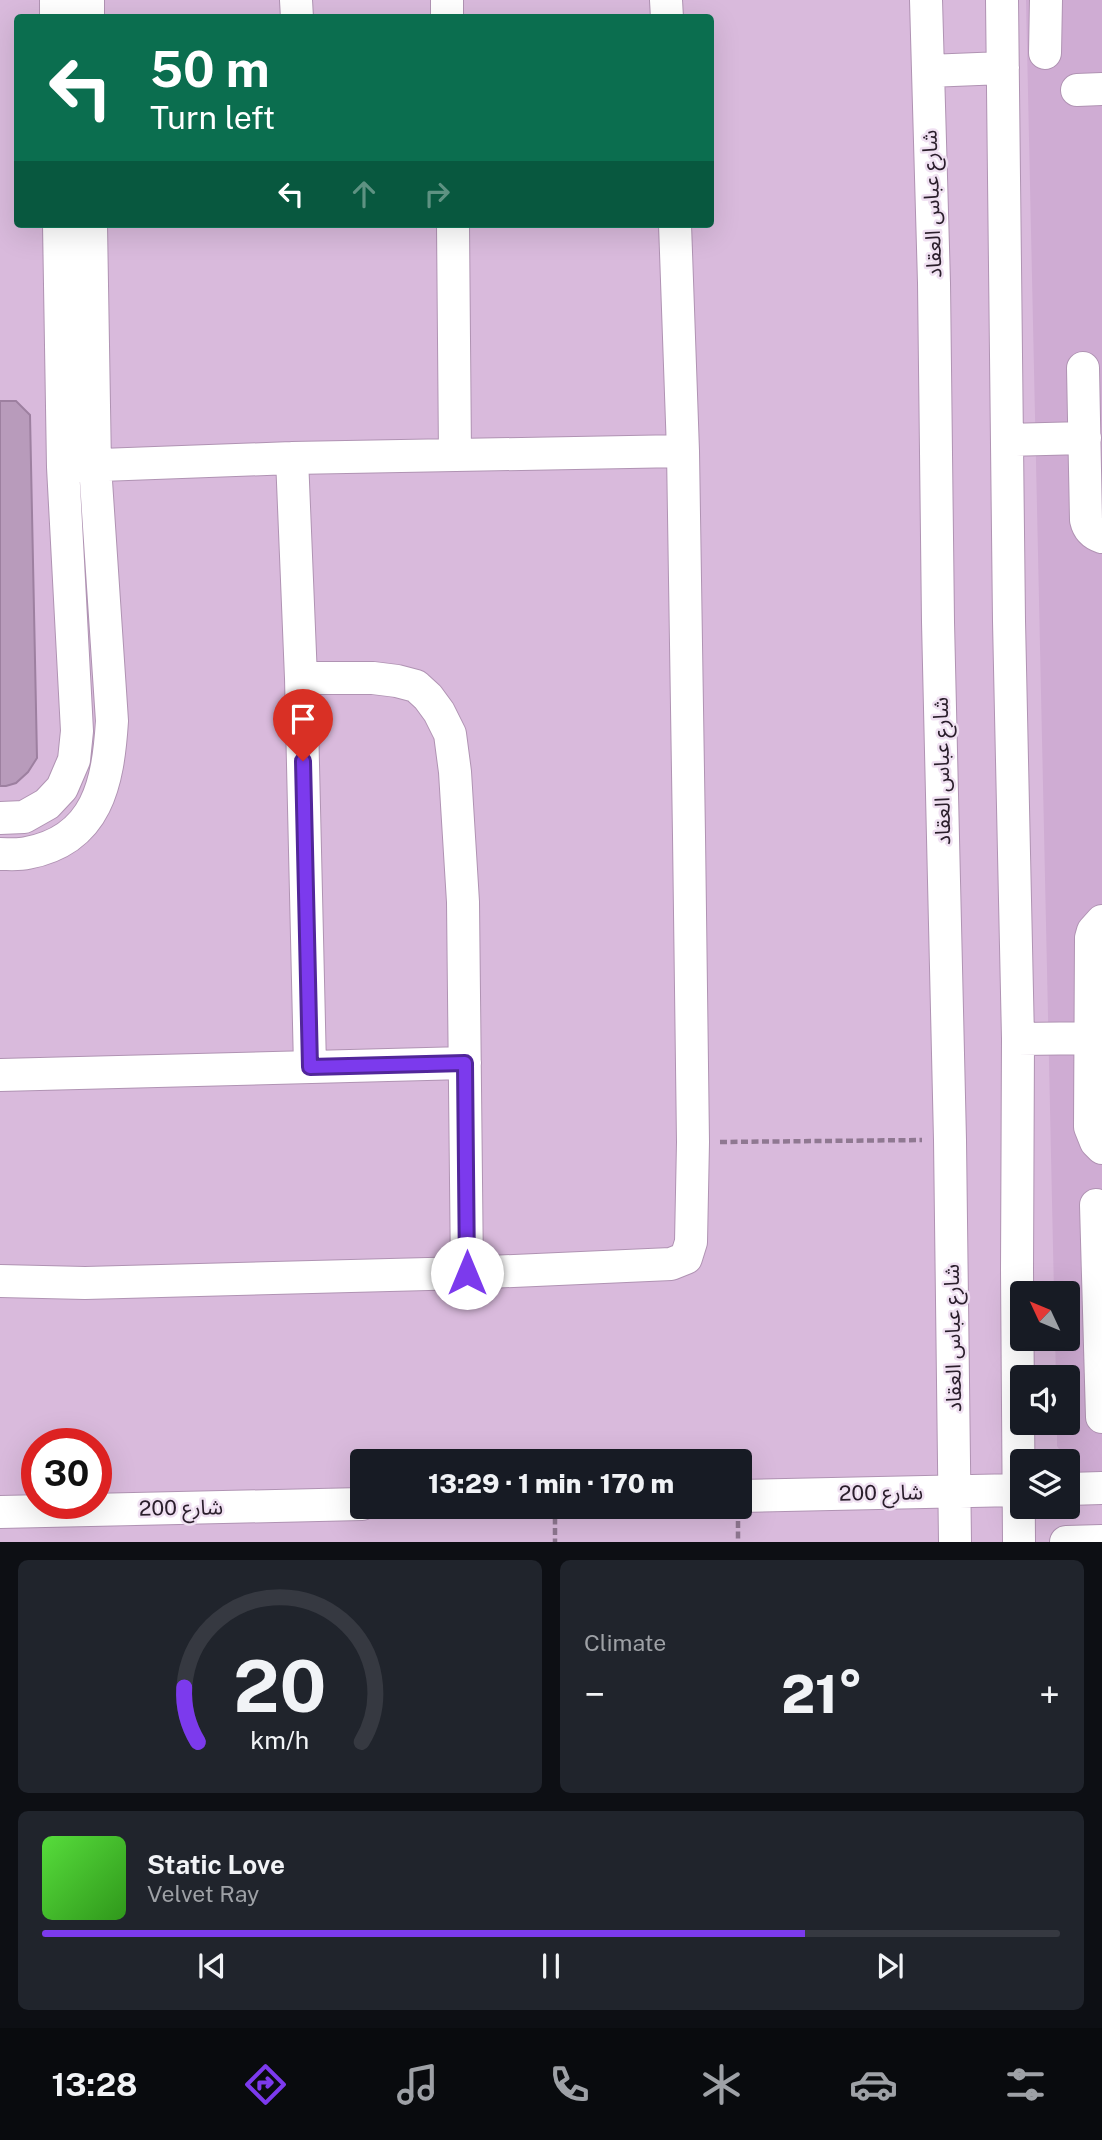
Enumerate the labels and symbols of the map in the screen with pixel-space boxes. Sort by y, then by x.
street label: شارع عباس العقاد [916,129,950,279]
pin [273,689,333,761]
street label: شارع عباس العقاد [928,697,958,845]
position arrow [430,1236,504,1310]
street label: شارع عباس العقاد [939,1264,969,1412]
north arrow [1010,1281,1080,1351]
speed limit sign: 30 [21,1428,112,1519]
street label: شارع 200 [839,1479,923,1509]
street label: شارع 200 [139,1494,223,1524]

